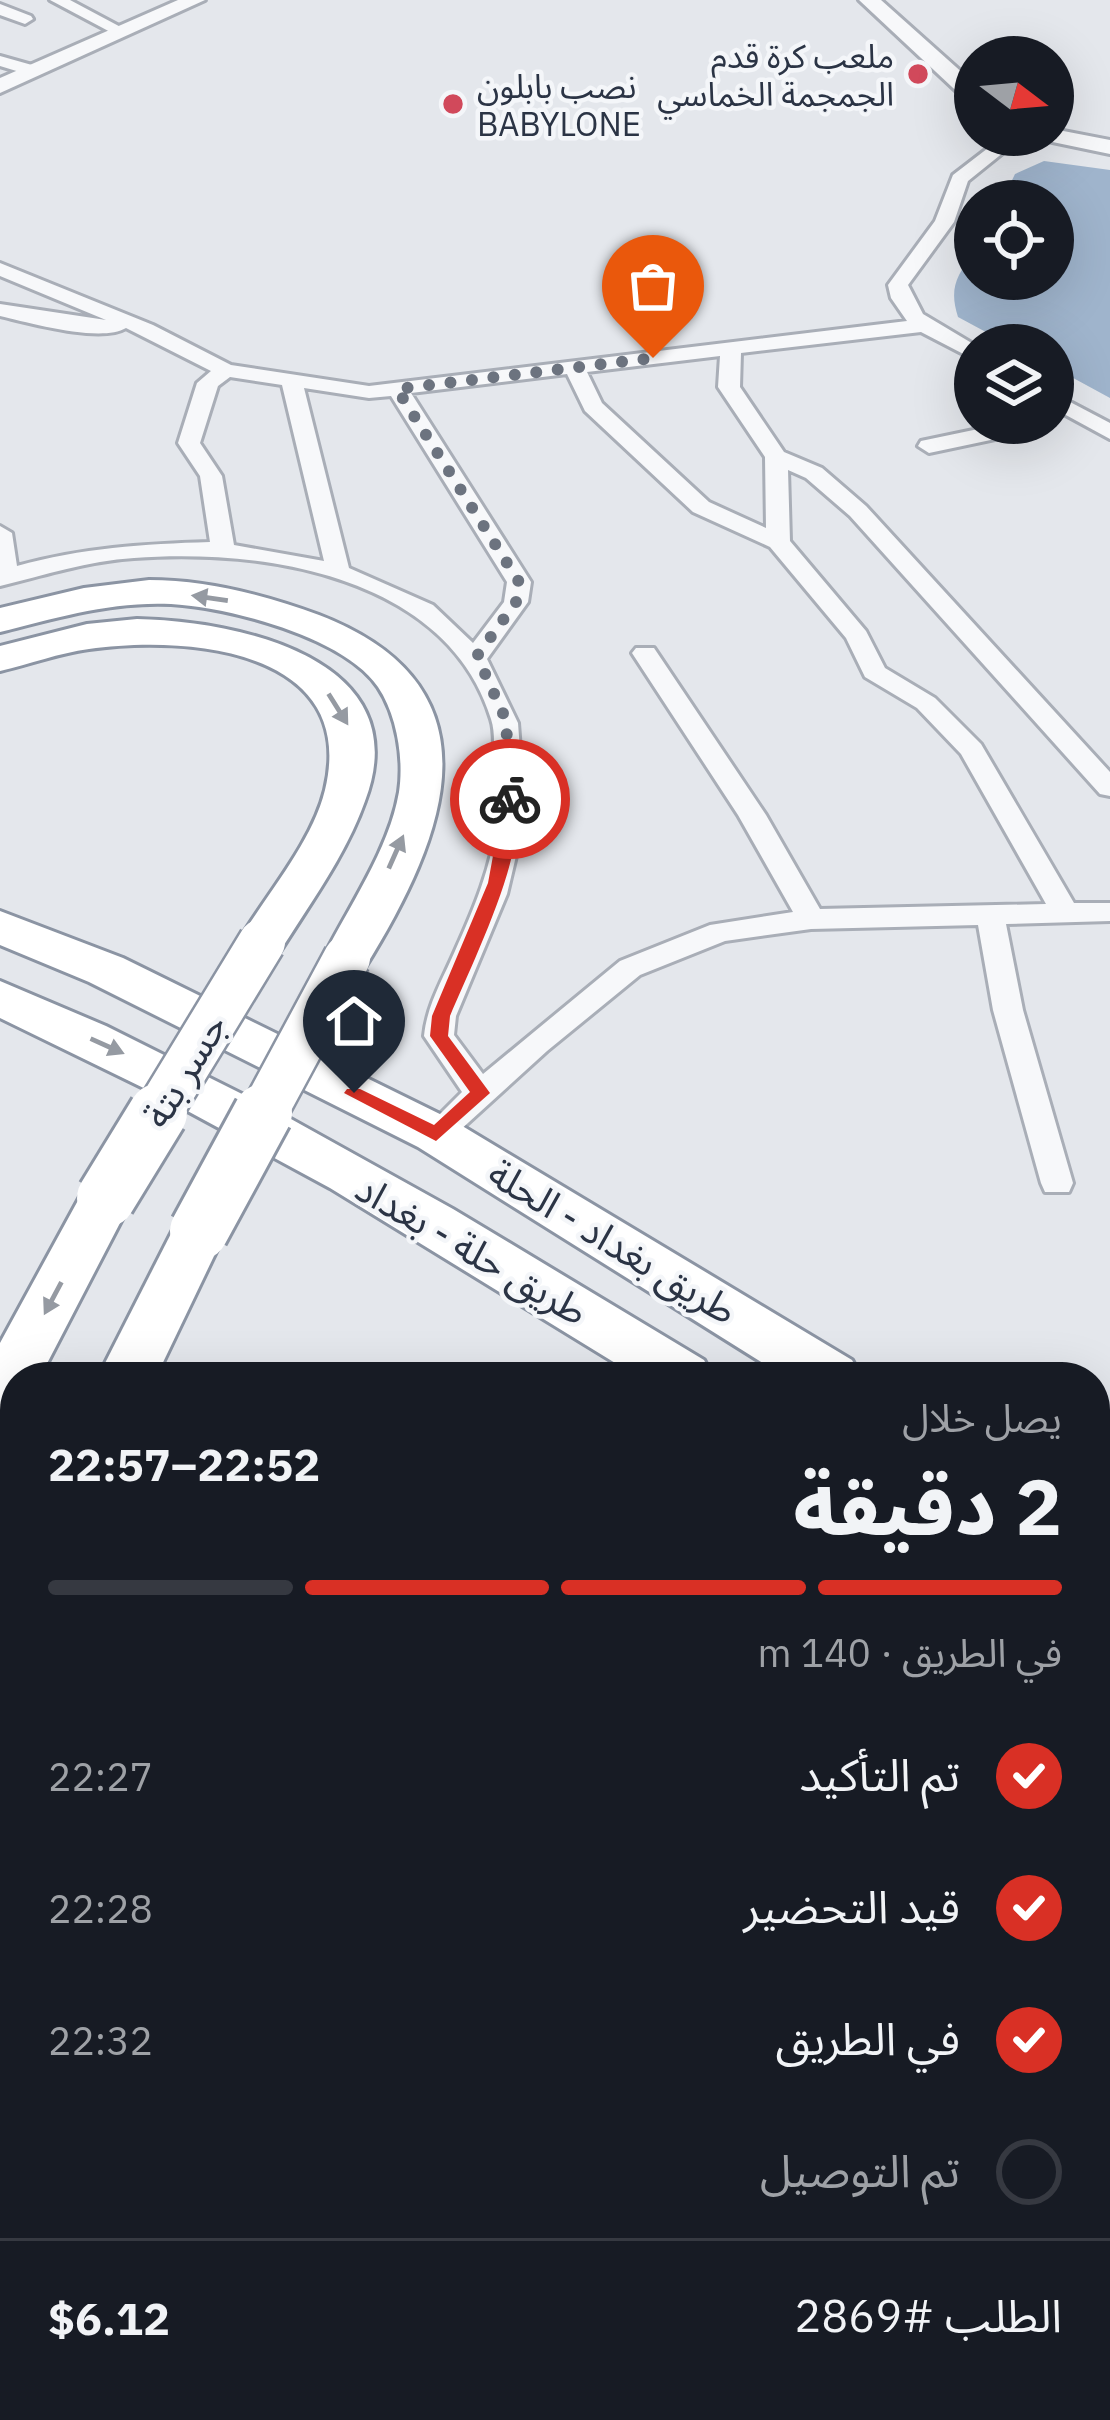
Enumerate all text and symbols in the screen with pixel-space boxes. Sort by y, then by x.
place label: ملعب كرة قدم الجمجمة الخماسي [657,34,894,119]
north arrow [954,36,1074,156]
map controls [954,36,1074,444]
marker: ملعب كرة قدم الجمجمة الخماسي [905,61,931,87]
place label: نصب بابلون BABYLONE [477,64,641,145]
marker: نصب بابلون BABYLONE [440,91,466,117]
button: locate [954,180,1074,300]
pin [602,235,704,358]
icon: bag [620,253,686,319]
button: layers [954,324,1074,444]
one-way arrow [191,588,228,607]
one-way arrow [326,692,348,725]
courier [450,739,570,859]
icon: bike [477,766,543,832]
one-way arrow [386,834,406,869]
pin [303,970,405,1093]
icon: home [321,988,387,1054]
street label: جسر بتة [130,1003,238,1137]
one-way arrow [90,1036,125,1056]
street label: طريق بغداد - الحلة [479,1147,747,1335]
street label: طريق حلة - بغداد [347,1162,597,1336]
one-way arrow [43,1280,64,1315]
text: يصل خلال [902,1392,1062,1443]
text: 22:52–22:57 [48,1435,320,1493]
text: 2 دقيقة [793,1455,1062,1556]
text: في الطريق · 140 m [757,1627,1062,1678]
icon: check [996,1743,1062,1809]
text: تم التأكيد [799,1745,960,1803]
text: 22:27 [48,1751,153,1802]
icon: check [996,1875,1062,1941]
text: قيد التحضير [743,1877,960,1935]
text: 22:28 [48,1883,153,1934]
icon: check [996,2007,1062,2073]
text: في الطريق [775,2009,960,2067]
text: 22:32 [48,2015,153,2066]
text: تم التوصيل [760,2141,960,2199]
text: الطلب #2869 [794,2286,1062,2344]
text: $6.12 [48,2289,170,2347]

